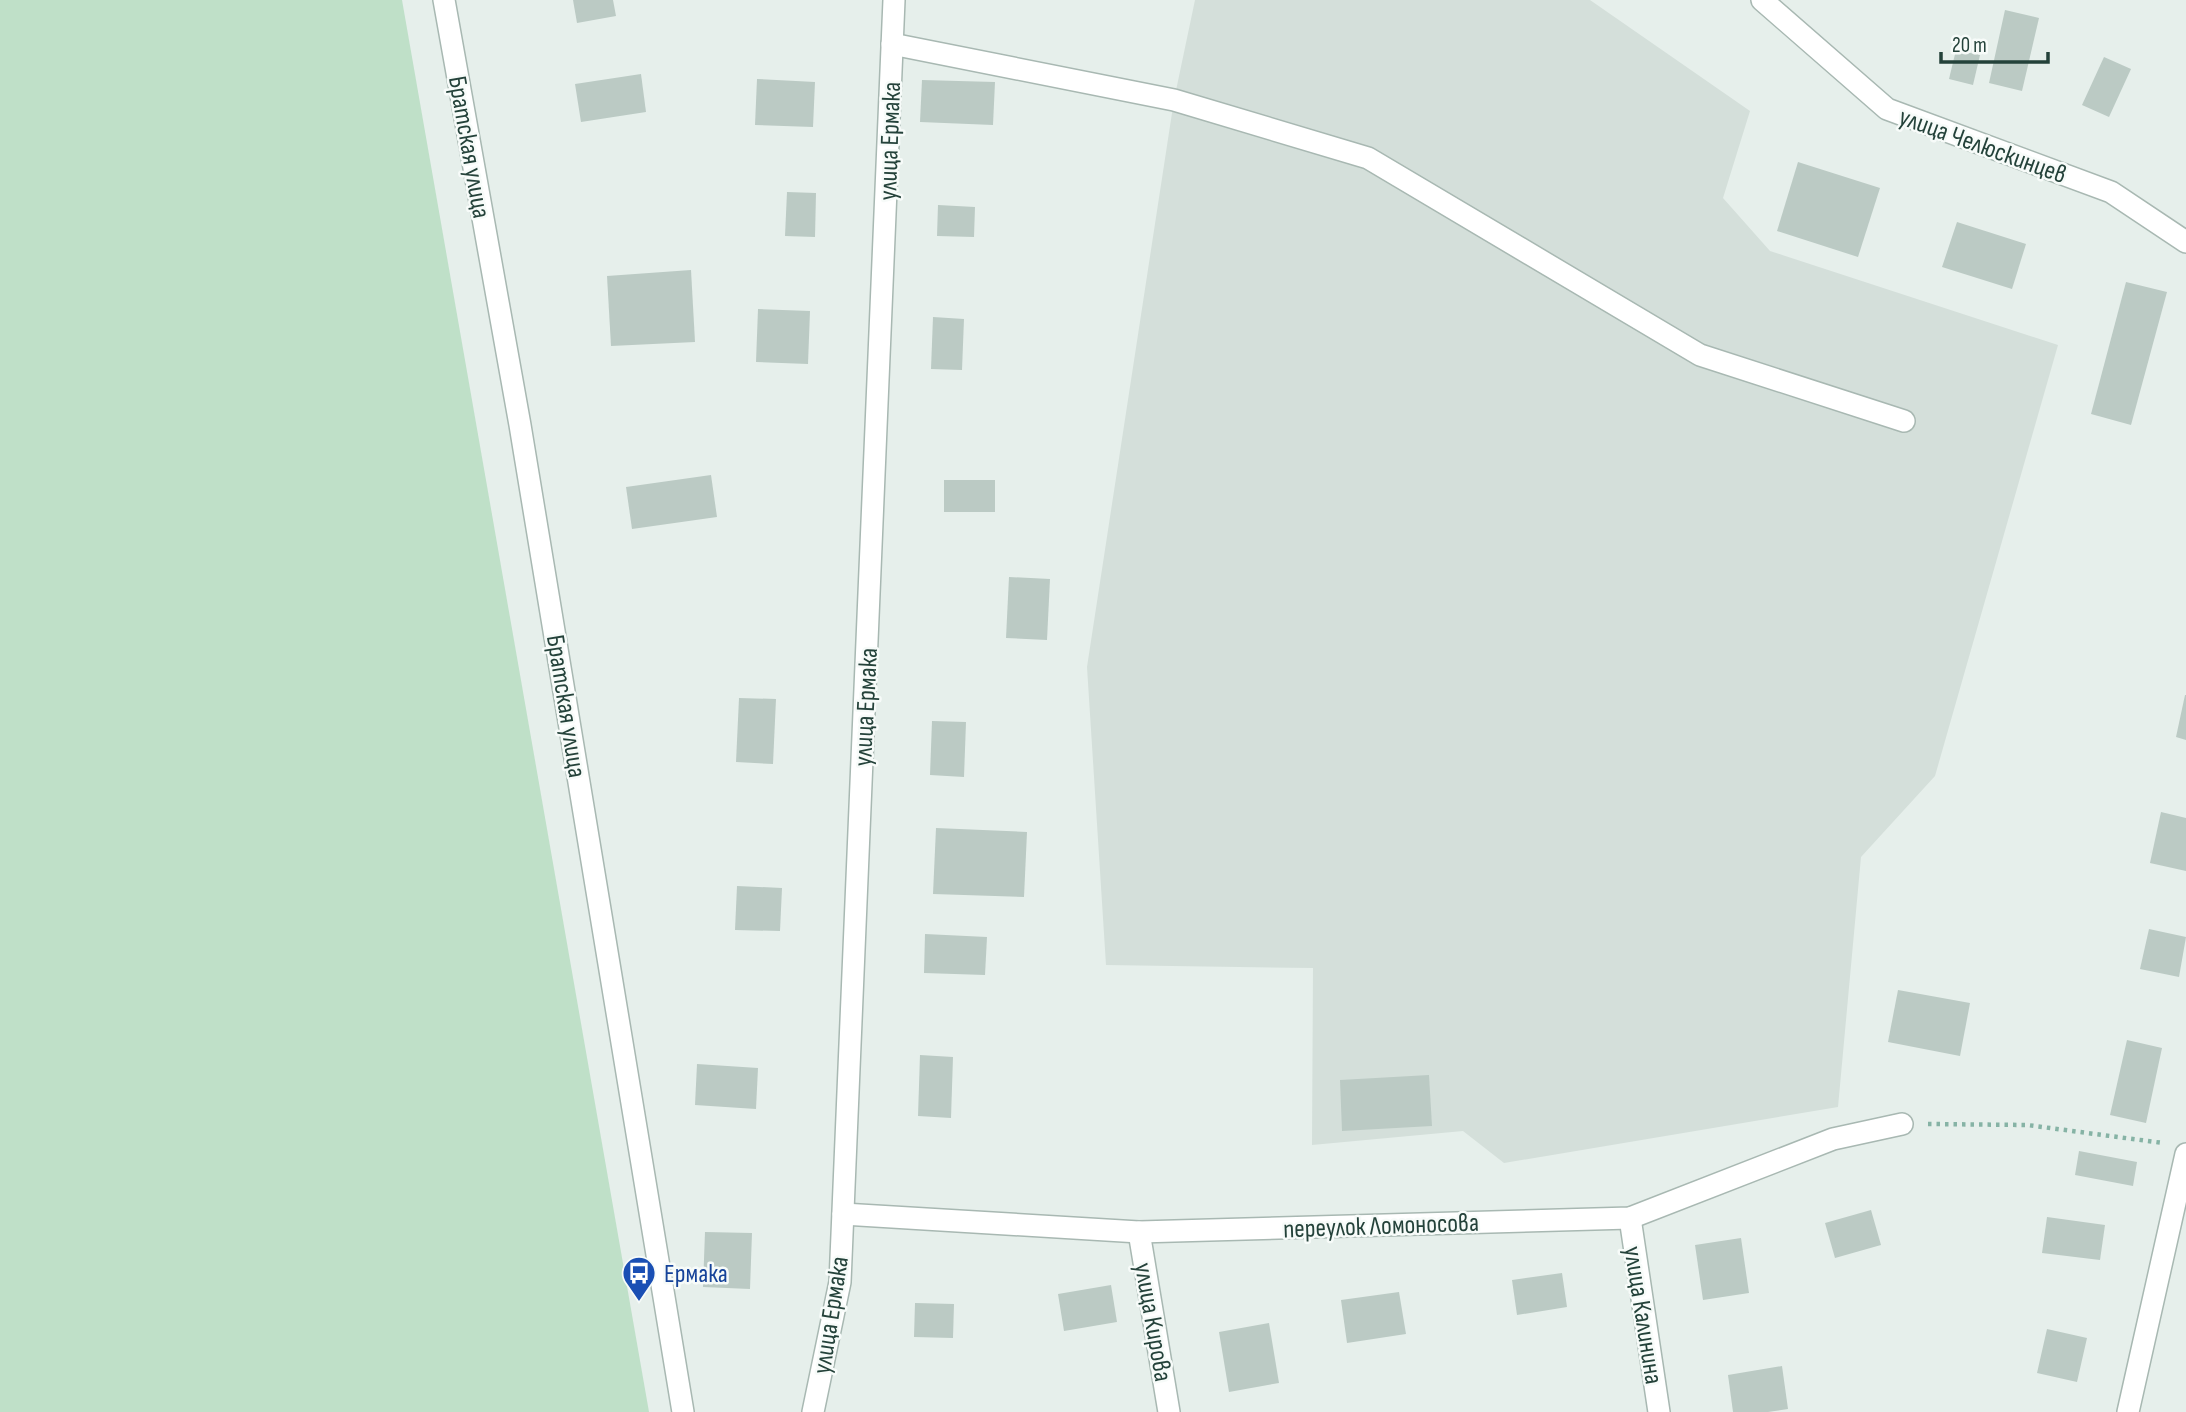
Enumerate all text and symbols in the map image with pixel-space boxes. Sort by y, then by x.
scale bar [1941,21,2048,65]
text: 20 m [1952,33,1987,58]
street label: Братская улица [441,74,496,221]
street label: улица Ермака [873,81,908,201]
street label: улица Челюскинцев [1895,102,2070,191]
street label: Братская улица [539,633,592,780]
street label: улица Ермака [848,647,885,767]
street label: переулок Ломоносова [1283,1208,1479,1245]
street label: улица Калинина [1616,1244,1669,1386]
bus stop icon: Ермака [620,1254,658,1303]
street label: улица Ермака [807,1254,856,1376]
place label: Ермака [664,1259,728,1290]
street label: улица Кирова [1127,1261,1178,1384]

